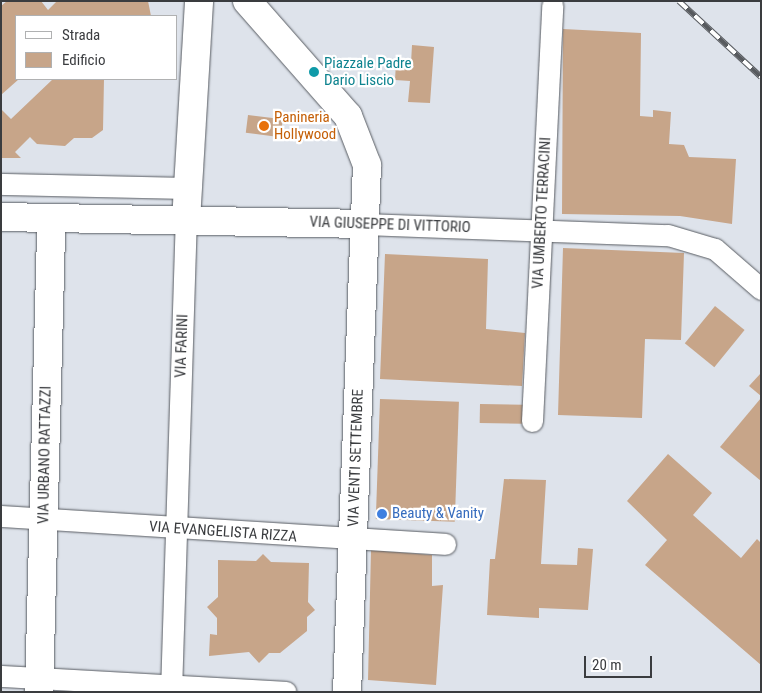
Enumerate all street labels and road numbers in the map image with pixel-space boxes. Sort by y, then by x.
street label: VIA UMBERTO TERRACINI [529,136,555,290]
street label: VIA GIUSEPPE DI VITTORIO [309,213,471,237]
street label: VIA FARINI [172,314,192,378]
street label: VIA URBANO RATTAZZI [35,386,55,524]
street label: VIA VENTI SETTEMBRE [345,389,367,527]
street label: VIA EVANGELISTA RIZZA [149,518,297,546]

